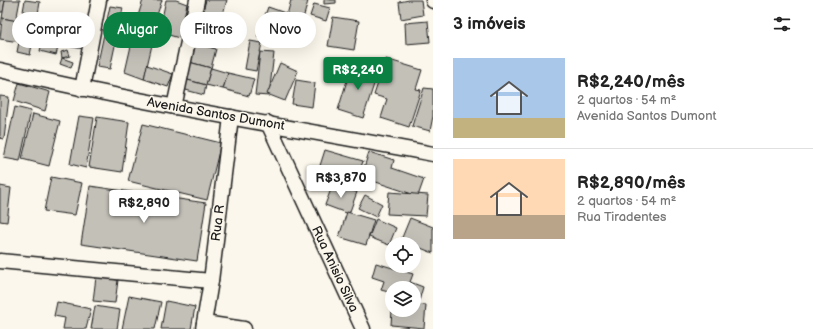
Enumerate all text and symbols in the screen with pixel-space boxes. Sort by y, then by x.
chip: Comprar [12,12,95,48]
chip: Alugar [103,12,172,48]
chip: Filtros [180,12,247,48]
chip: Novo [255,12,316,48]
icon: filters [771,13,793,35]
text: 3 imóveis [453,14,526,34]
pin: R$2,240 [321,57,395,91]
text: R$2,240 [332,62,384,78]
text: R$2,240/mês [577,72,685,92]
icon: home [485,74,533,122]
text: 2 quartos · 54 m² [577,92,676,108]
street label: Avenida Santos Dumont [146,94,286,134]
text: Avenida Santos Dumont [577,108,717,124]
pin: R$3,870 [304,165,378,199]
text: R$3,870 [315,170,367,186]
text: R$2,890/mês [577,173,685,193]
icon: home [485,175,533,223]
pin: R$2,890 [107,190,181,224]
text: 2 quartos · 54 m² [577,193,676,209]
text: R$2,890 [118,195,170,211]
street label: Rua R [208,204,228,242]
text: Rua Tiradentes [577,209,666,225]
street label: Rua Anisio Silva [308,223,362,315]
map controls [385,237,421,317]
button: locate [385,237,421,273]
button: layers [385,281,421,317]

